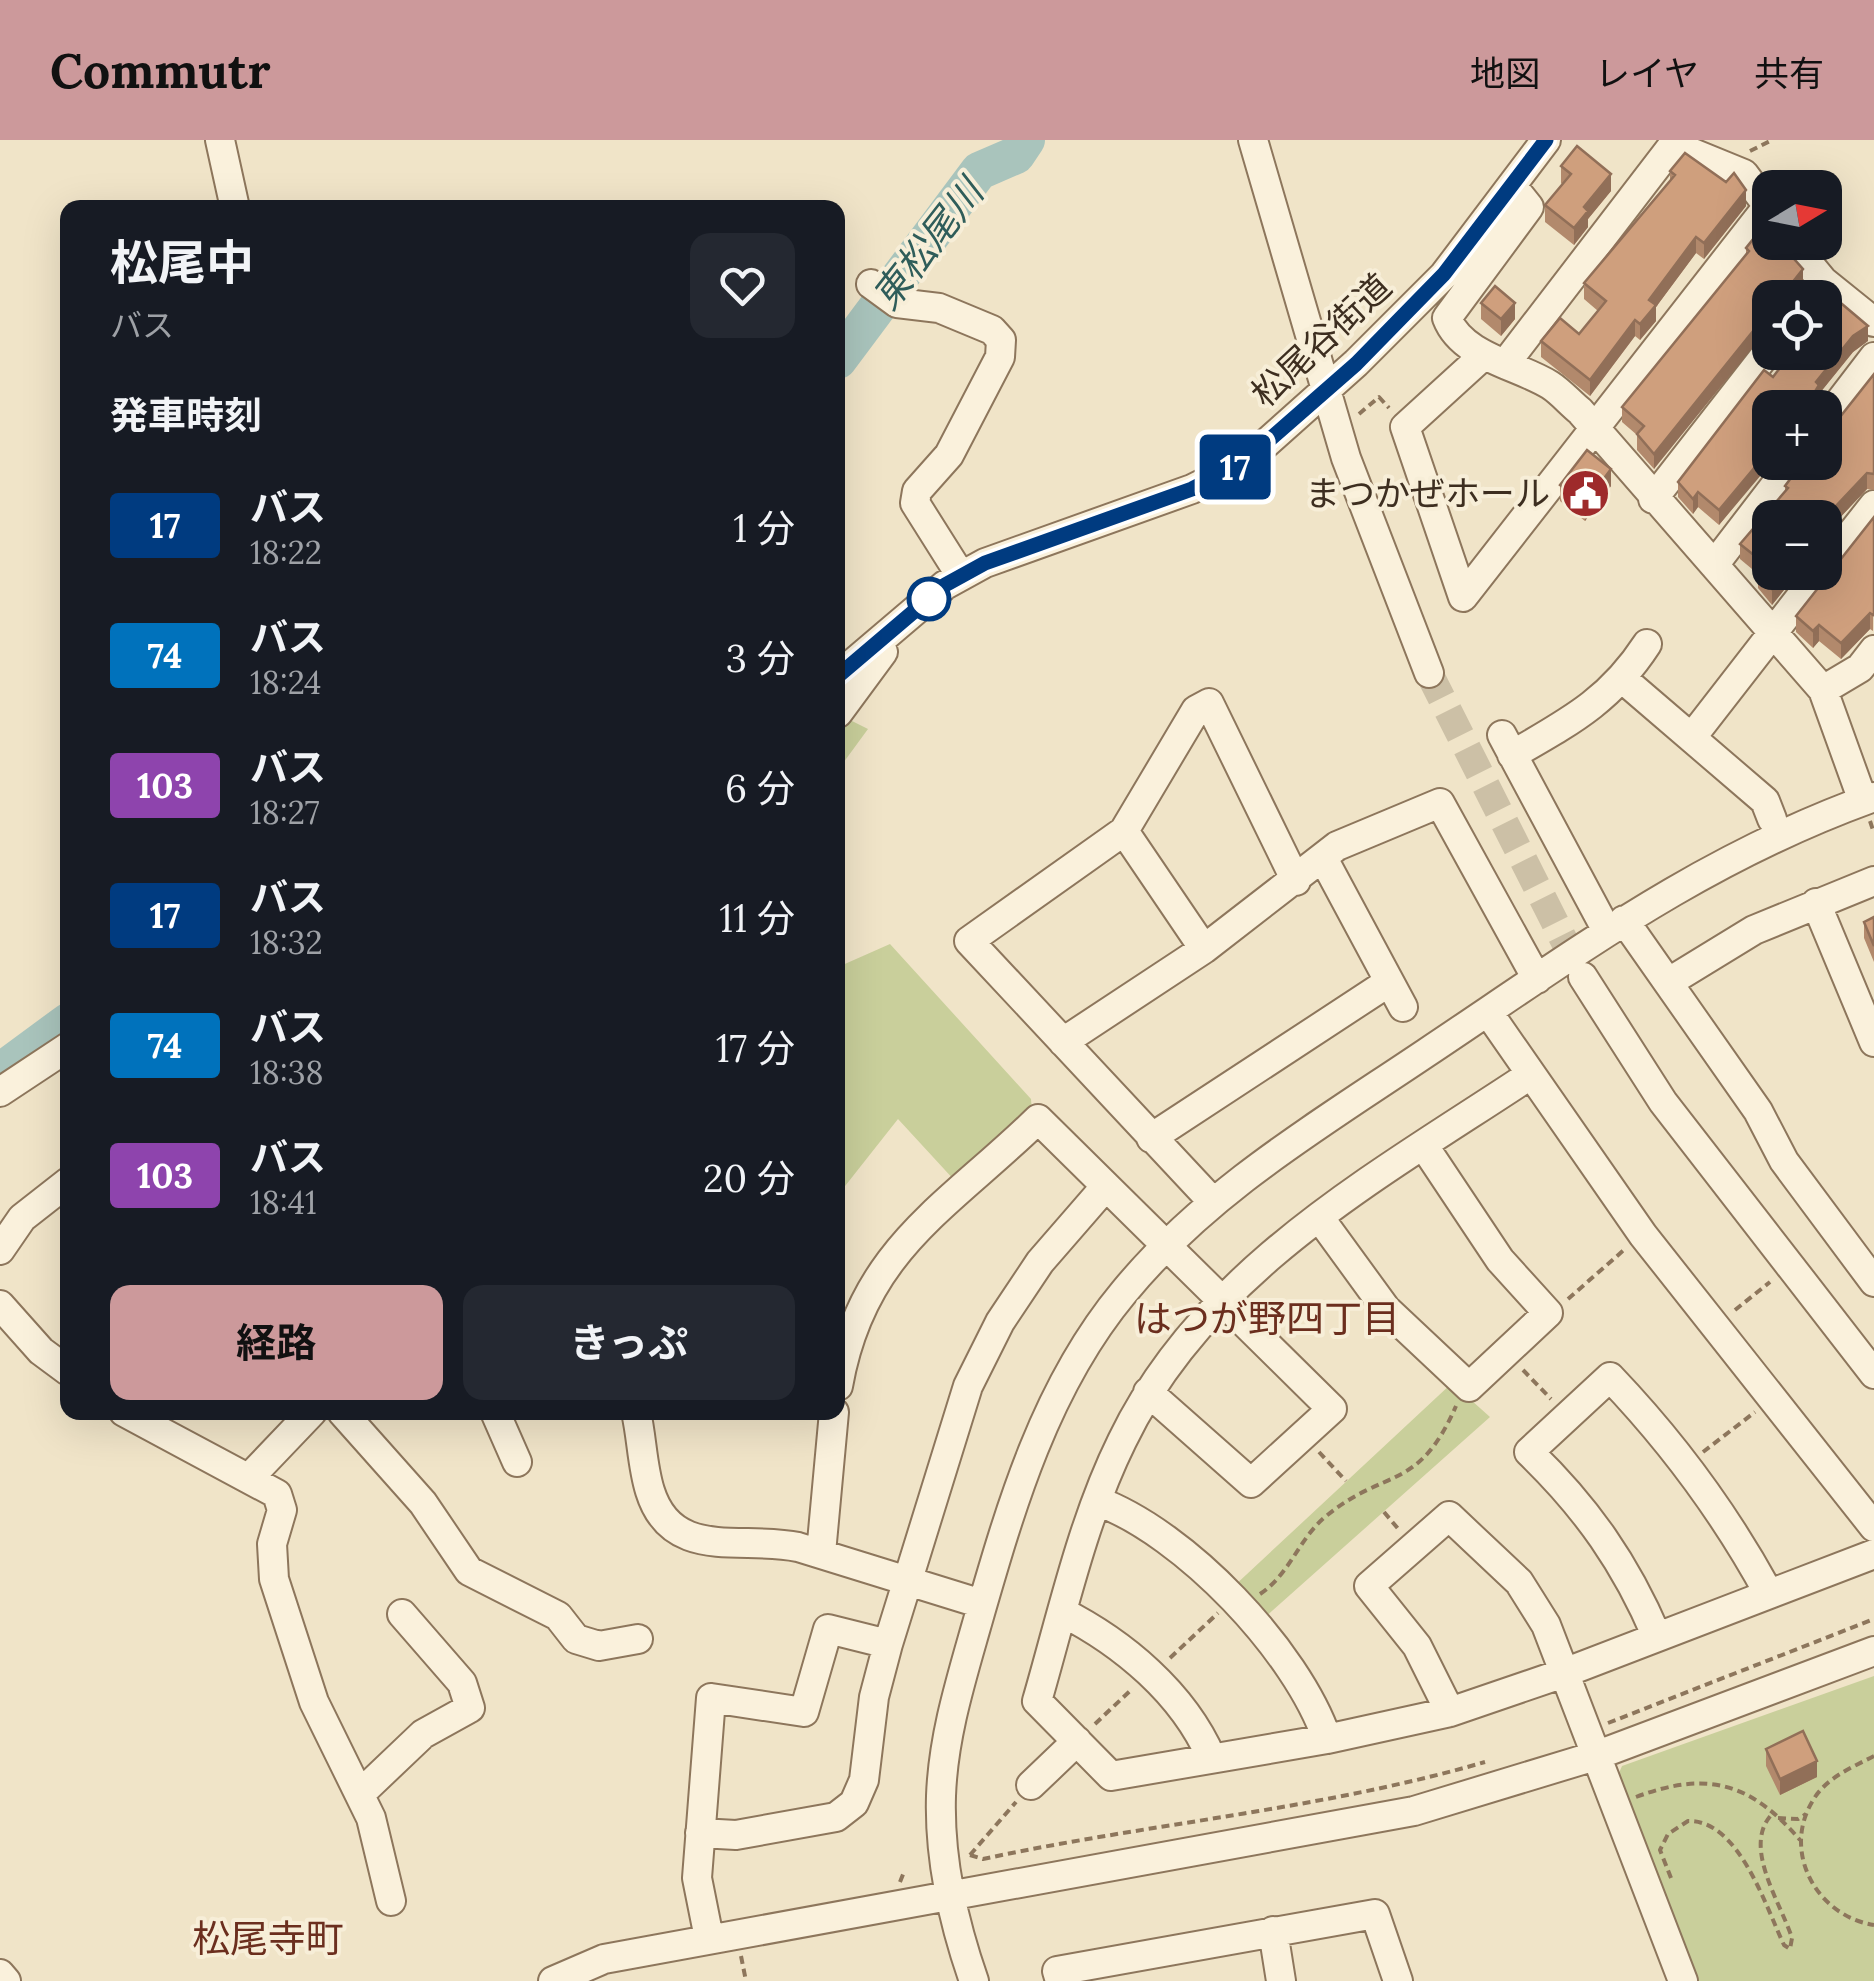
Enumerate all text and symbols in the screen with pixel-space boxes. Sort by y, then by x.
text: Commutr [50,40,271,101]
text: 地図 [1470,51,1540,96]
text: レイヤ [1595,51,1699,96]
text: 共有 [1754,51,1824,96]
water label: 東松尾川 [861,166,995,319]
north arrow [1752,170,1842,260]
map controls [1752,170,1842,590]
text: 松尾中 [110,232,254,293]
button: heart [690,233,795,338]
street label: 松尾谷街道 [1242,264,1400,416]
button: locate [1752,280,1842,370]
text: バス [110,305,174,346]
button: + [1752,390,1842,480]
text: 発車時刻 [110,391,262,439]
line badge: 17 [1190,434,1280,500]
text: 17 [1220,445,1250,490]
public building icon: まつかぜホール [1559,467,1611,519]
place label: まつかぜホール [1305,471,1550,516]
text: バス [250,483,326,531]
button: − [1752,500,1842,590]
text: 17 [150,503,180,548]
text: 1 分 [733,504,795,552]
text: 18:22 [250,532,322,573]
unlabelled marker [908,578,950,620]
text: バス [250,613,326,661]
text: 74 [148,633,182,678]
text: 3 分 [726,634,795,682]
text: 18:24 [250,662,321,703]
text: バス [250,743,326,791]
text: 103 [137,763,193,808]
text: 6 分 [725,764,795,812]
text: 18:27 [250,792,320,833]
text: バス [250,873,326,921]
text: 17 [150,893,180,938]
text: 11 分 [719,894,795,942]
text: 18:32 [250,922,323,963]
text: バス [250,1003,326,1051]
text: 74 [148,1023,182,1068]
text: 17 分 [716,1024,795,1072]
text: 18:38 [250,1052,323,1093]
text: バス [250,1133,326,1181]
text: 103 [137,1153,193,1198]
text: 20 分 [703,1154,795,1202]
text: 18:41 [250,1182,317,1223]
button: 経路 [110,1285,443,1400]
button: きっぷ [463,1285,795,1400]
district label: はつが野四丁目 [1134,1294,1400,1342]
district label: 松尾寺町 [192,1914,344,1962]

